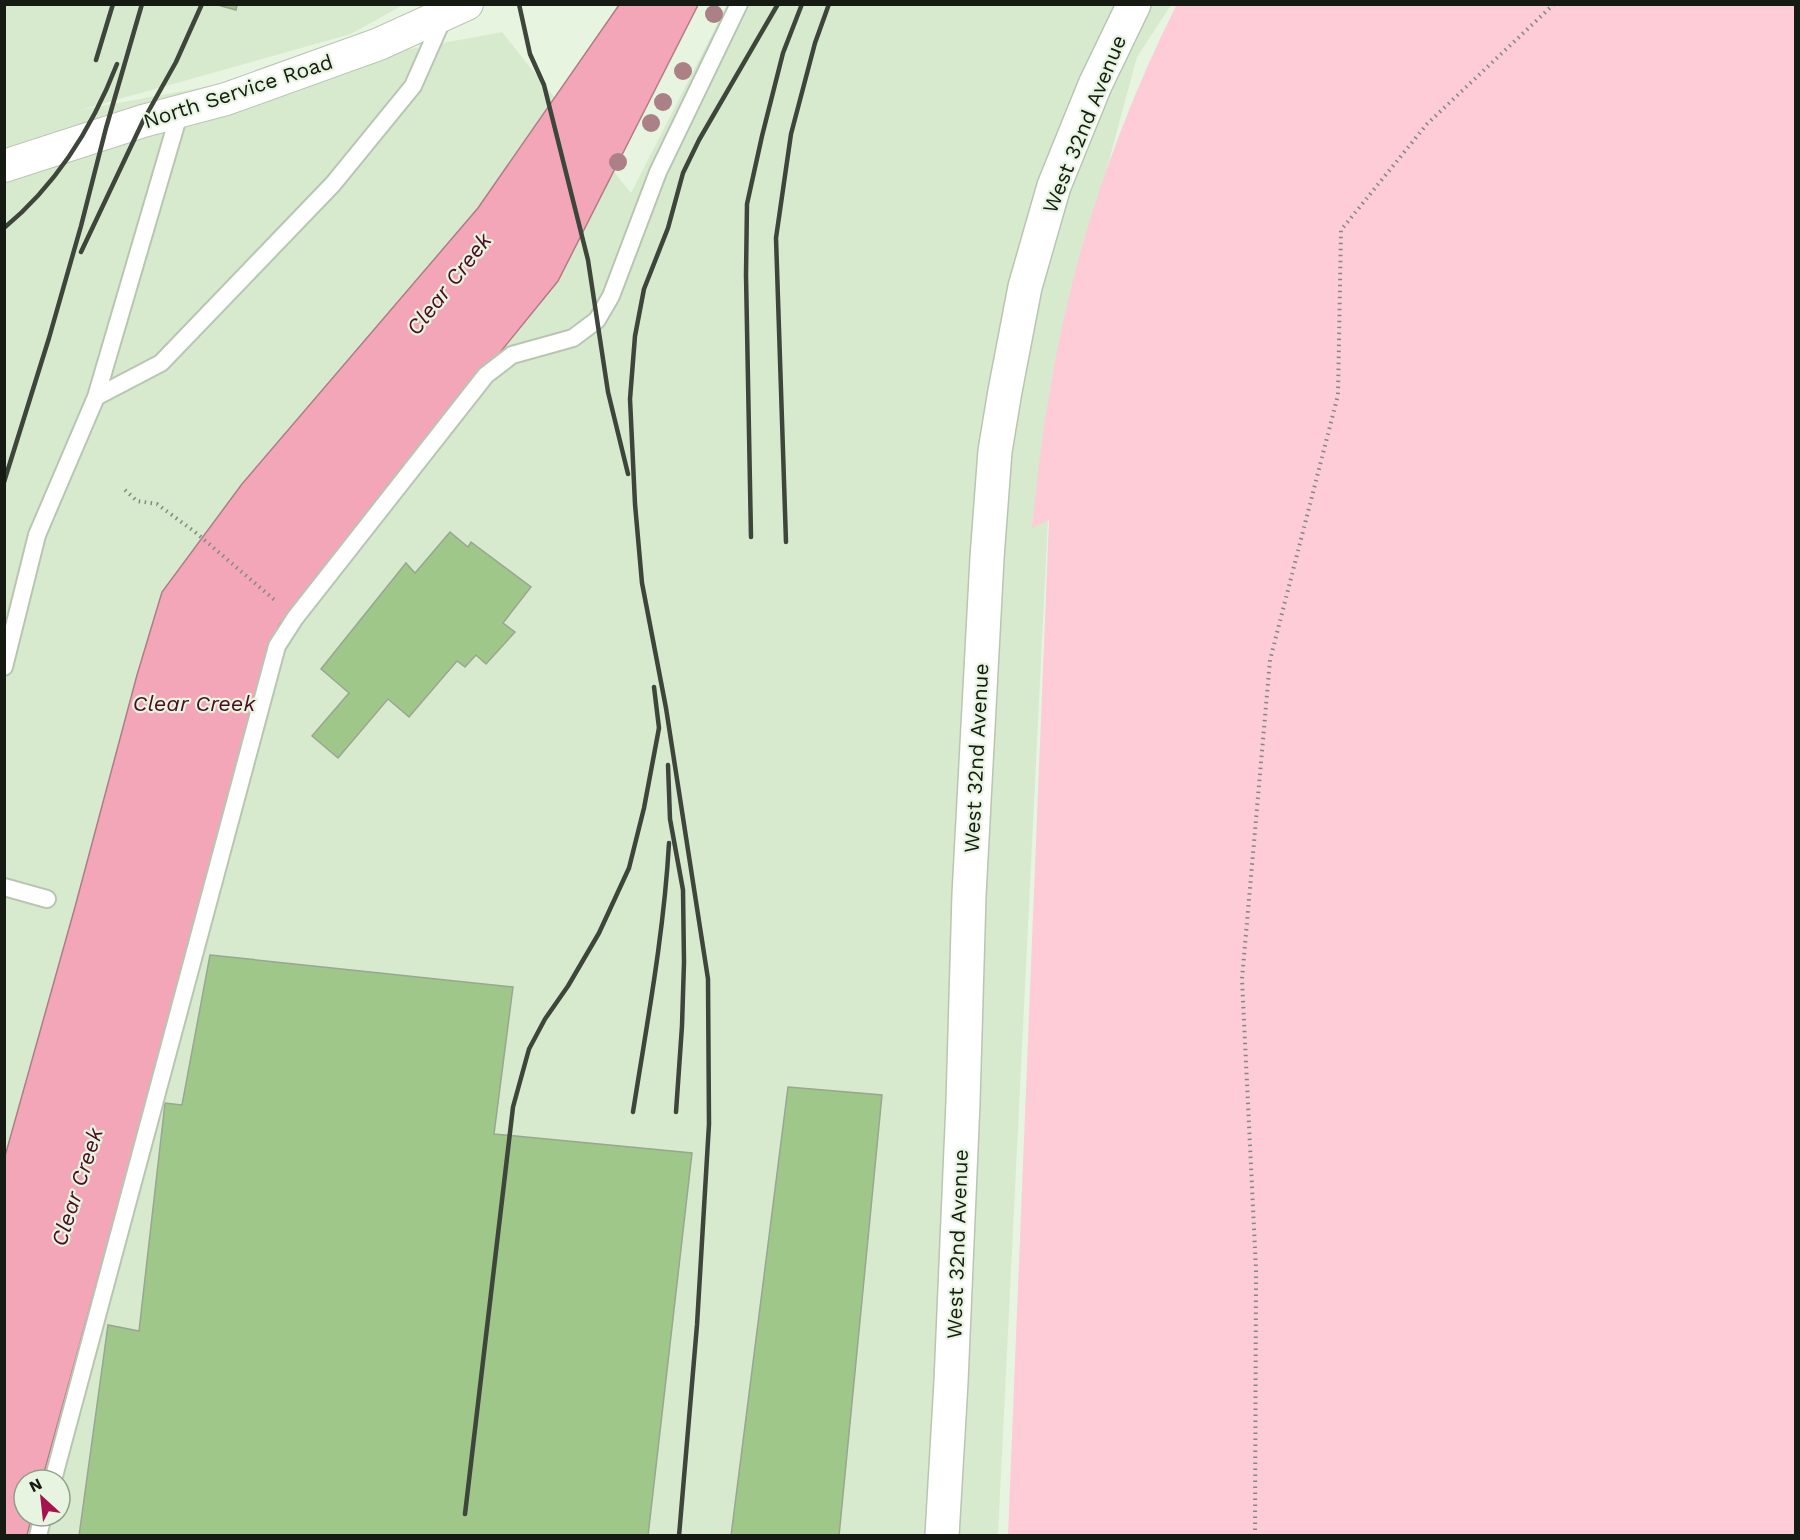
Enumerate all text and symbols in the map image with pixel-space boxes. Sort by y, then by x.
street label: West 32nd Avenue [1037,31,1131,217]
street label: North Service Road [140,49,336,133]
water label: Clear Creek [401,227,497,340]
street label: West 32nd Avenue [959,663,993,853]
water label: Clear Creek [133,691,256,716]
water label: Clear Creek [46,1124,108,1249]
street label: West 32nd Avenue [941,1149,973,1339]
north arrow [12,1468,72,1528]
text: N [26,1474,45,1496]

